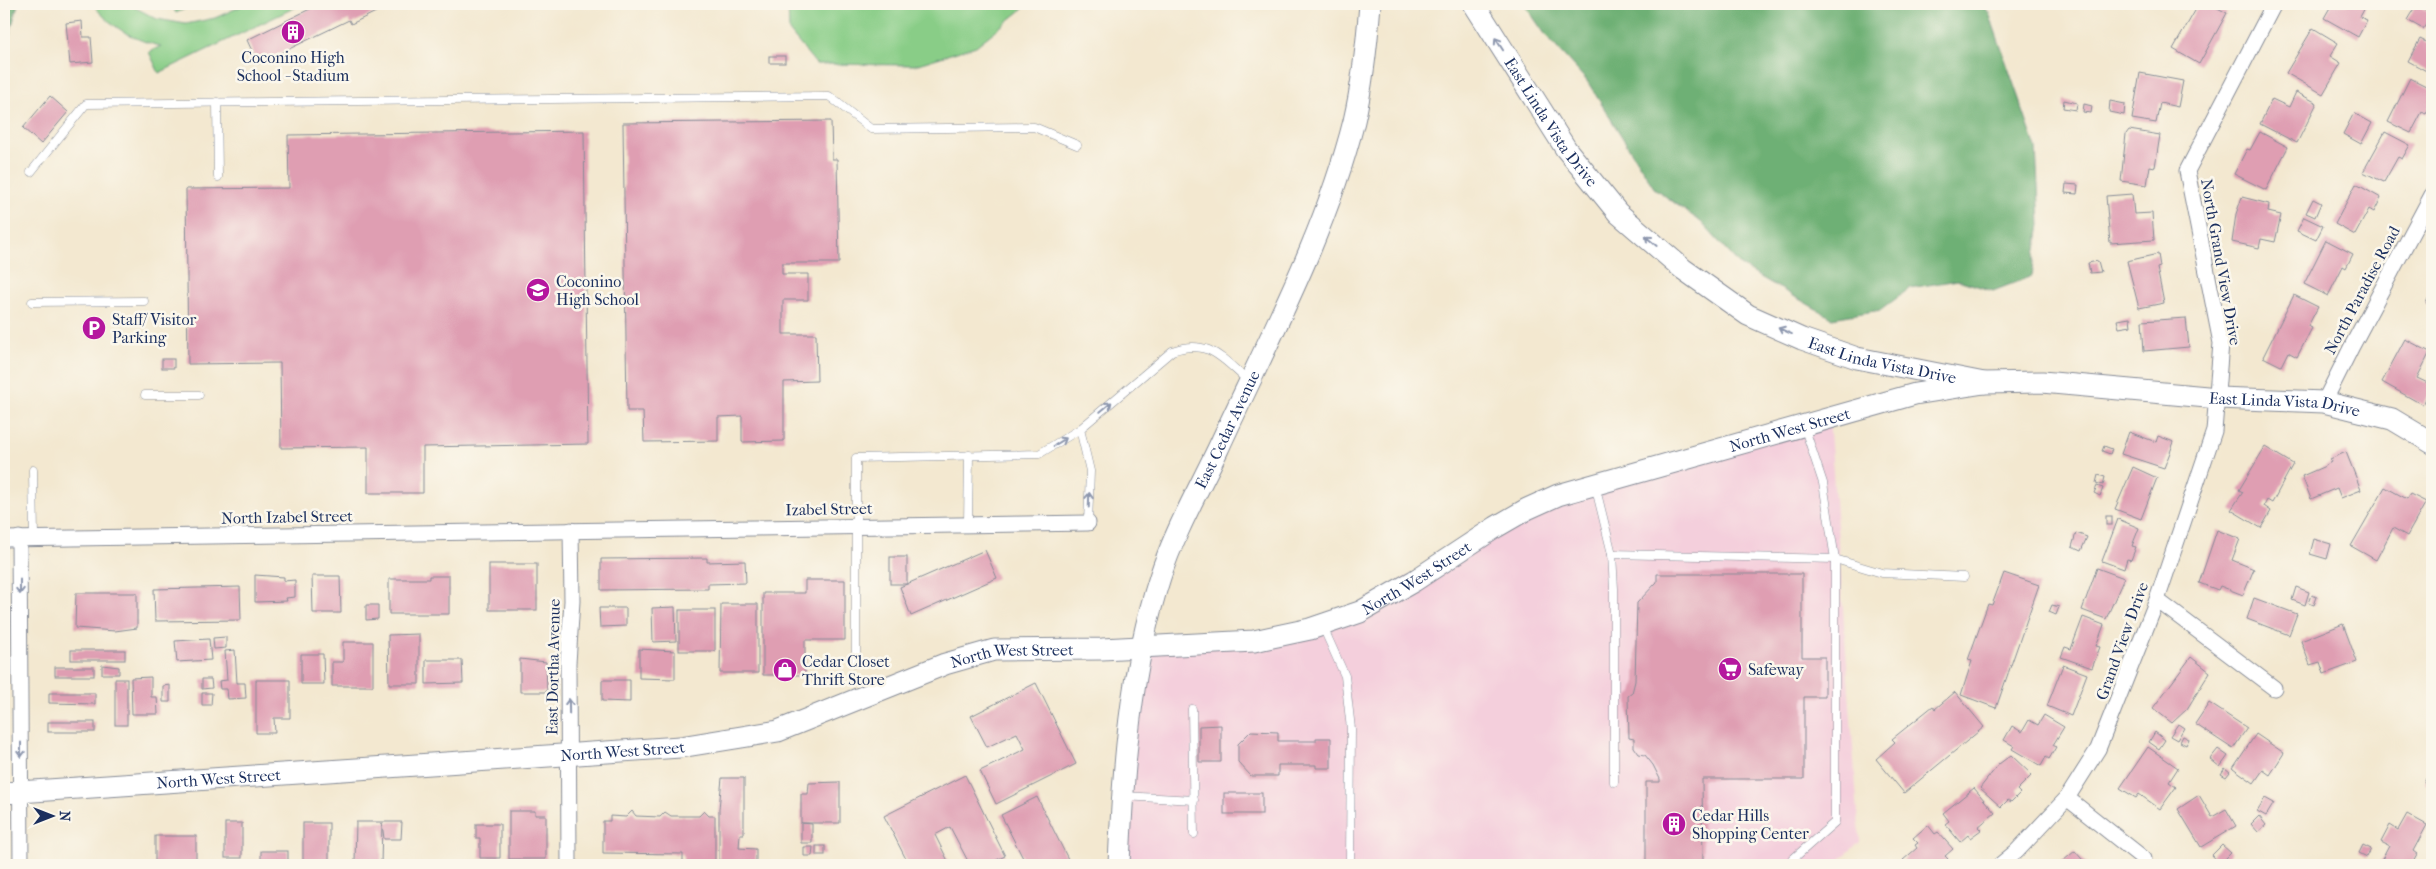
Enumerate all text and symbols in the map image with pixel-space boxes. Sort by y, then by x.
building icon: Coconino High School - Stadium [280,19,306,45]
one-way arrow [1493,37,1504,51]
place label: Coconino High School - Stadium [237,48,350,85]
street label: East Linda Vista Drive [1501,54,1602,190]
street label: North Grand View Drive [2197,177,2245,347]
street label: North Paradise Road [2320,222,2404,357]
one-way arrow [1644,235,1657,246]
place label: Coconino High School [556,272,640,309]
school or university icon: Coconino High School [525,277,551,303]
place label: Staff/ Visitor Parking [112,310,196,347]
parking icon: Staff/ Visitor Parking [81,315,107,341]
one-way arrow [1778,325,1793,335]
street label: East Linda Vista Drive [1806,332,1958,387]
street label: East Cedar Avenue [1191,367,1263,492]
street label: East Linda Vista Drive [2208,388,2362,420]
one-way arrow [1099,402,1112,413]
street label: North West Street [1727,403,1852,456]
one-way arrow [1052,436,1066,446]
one-way arrow [1084,493,1094,509]
street label: Izabel Street [785,499,873,519]
street label: North Izabel Street [221,506,353,528]
street label: North West Street [1358,537,1475,618]
one-way arrow [15,578,25,595]
street label: Grand View Drive [2092,579,2152,703]
street label: East Dortha Avenue [542,599,564,735]
street label: North West Street [948,640,1074,672]
place label: Cedar Closet Thrift Store [802,652,890,689]
supermarket icon: Safeway [1717,656,1743,682]
shop icon: Cedar Closet Thrift Store [772,657,798,683]
place label: Safeway [1748,660,1804,679]
one-way arrow [564,698,573,714]
street label: North West Street [560,737,687,765]
one-way arrow [16,741,26,757]
street label: North West Street [156,765,282,792]
north arrow [28,792,78,842]
place label: Cedar Hills Shopping Center [1692,806,1809,843]
text: N [56,811,73,822]
building icon: Cedar Hills Shopping Center [1661,811,1687,837]

